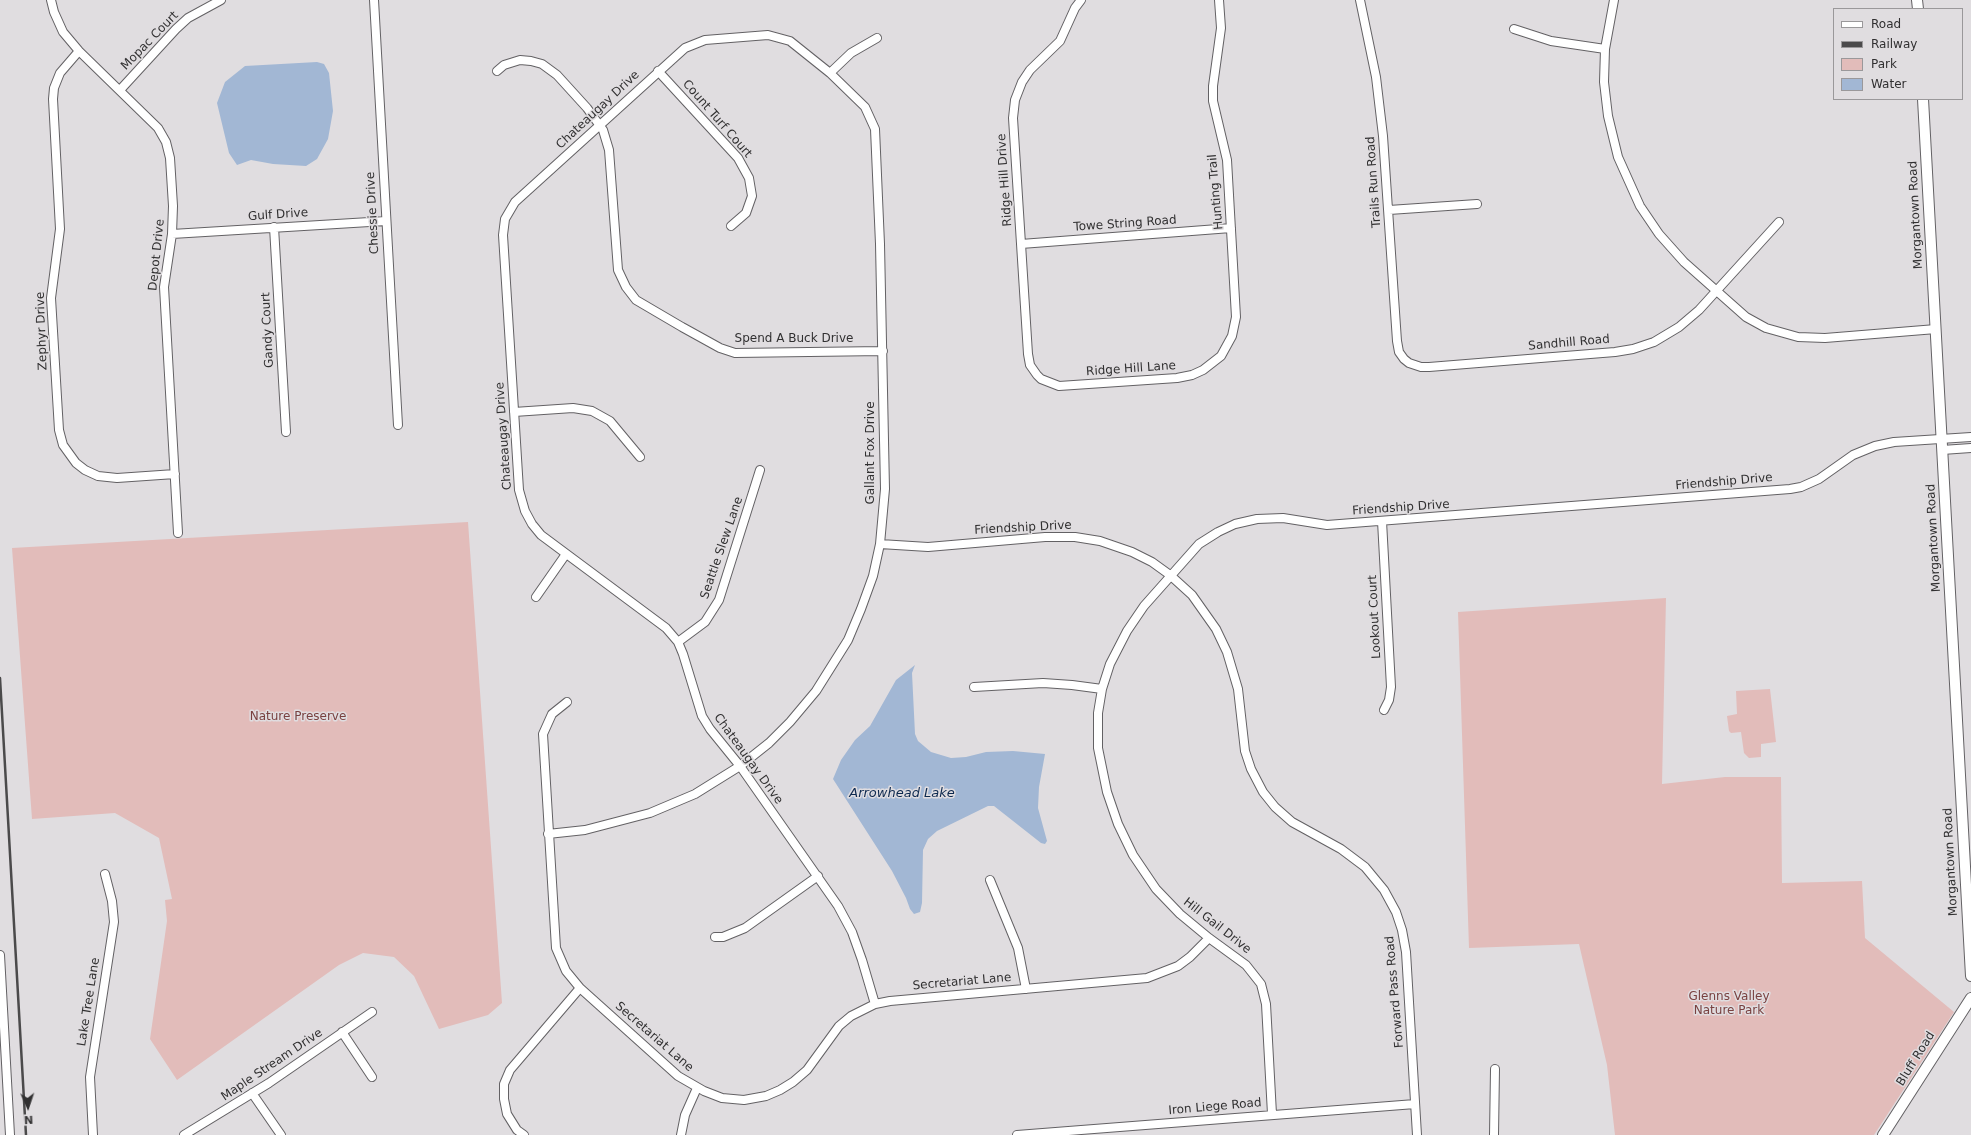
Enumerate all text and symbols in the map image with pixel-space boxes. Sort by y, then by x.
legend [1833,8,1963,100]
street label: Mopac Court [118,9,182,73]
text: Road [1871,17,1901,31]
text: Railway [1871,37,1917,51]
text: Park [1871,57,1897,71]
street label: Chateaugay Drive [554,68,642,152]
street label: Count Turf Court [679,77,755,161]
text: Water [1871,77,1906,91]
street label: Ridge Hill Drive [995,133,1015,227]
street label: Trails Run Road [1364,136,1384,228]
street label: Hunting Trail [1206,154,1226,230]
street label: Morgantown Road [1906,161,1926,269]
street label: Chessie Drive [364,171,382,255]
street label: Gulf Drive [247,206,309,224]
street label: Towe String Road [1073,213,1177,235]
street label: Depot Drive [146,218,168,292]
street label: Zephyr Drive [33,291,51,371]
street label: Gandy Court [259,292,277,368]
street label: Spend A Buck Drive [735,332,853,346]
street label: Sandhill Road [1528,332,1610,354]
street label: Ridge Hill Lane [1086,359,1176,379]
street label: Chateaugay Drive [493,381,515,491]
street label: Gallant Fox Drive [864,401,878,505]
street label: Friendship Drive [1675,471,1773,493]
street label: Morgantown Road [1924,484,1944,592]
street label: Seattle Slew Lane [698,495,746,601]
street label: Friendship Drive [1352,497,1450,519]
street label: Friendship Drive [974,518,1072,538]
street label: Lookout Court [1366,575,1384,659]
park label: Nature Preserve [250,710,346,724]
street label: Chateaugay Drive [710,711,786,807]
water label: Arrowhead Lake [849,786,955,802]
street label: Morgantown Road [1941,808,1961,916]
street label: Hill Gail Drive [1180,895,1254,957]
street label: Forward Pass Road [1383,935,1407,1049]
street label: Lake Tree Lane [75,957,103,1047]
street label: Secretariat Lane [912,971,1012,993]
park label: Glenns Valley Nature Park [1688,990,1770,1018]
street label: Secretariat Lane [612,999,696,1075]
street label: Maple Stream Drive [219,1026,325,1104]
street label: Bluff Road [1894,1029,1938,1089]
north arrow [8,1087,48,1127]
street label: Iron Liege Road [1168,1096,1262,1118]
text: N [24,1113,34,1126]

